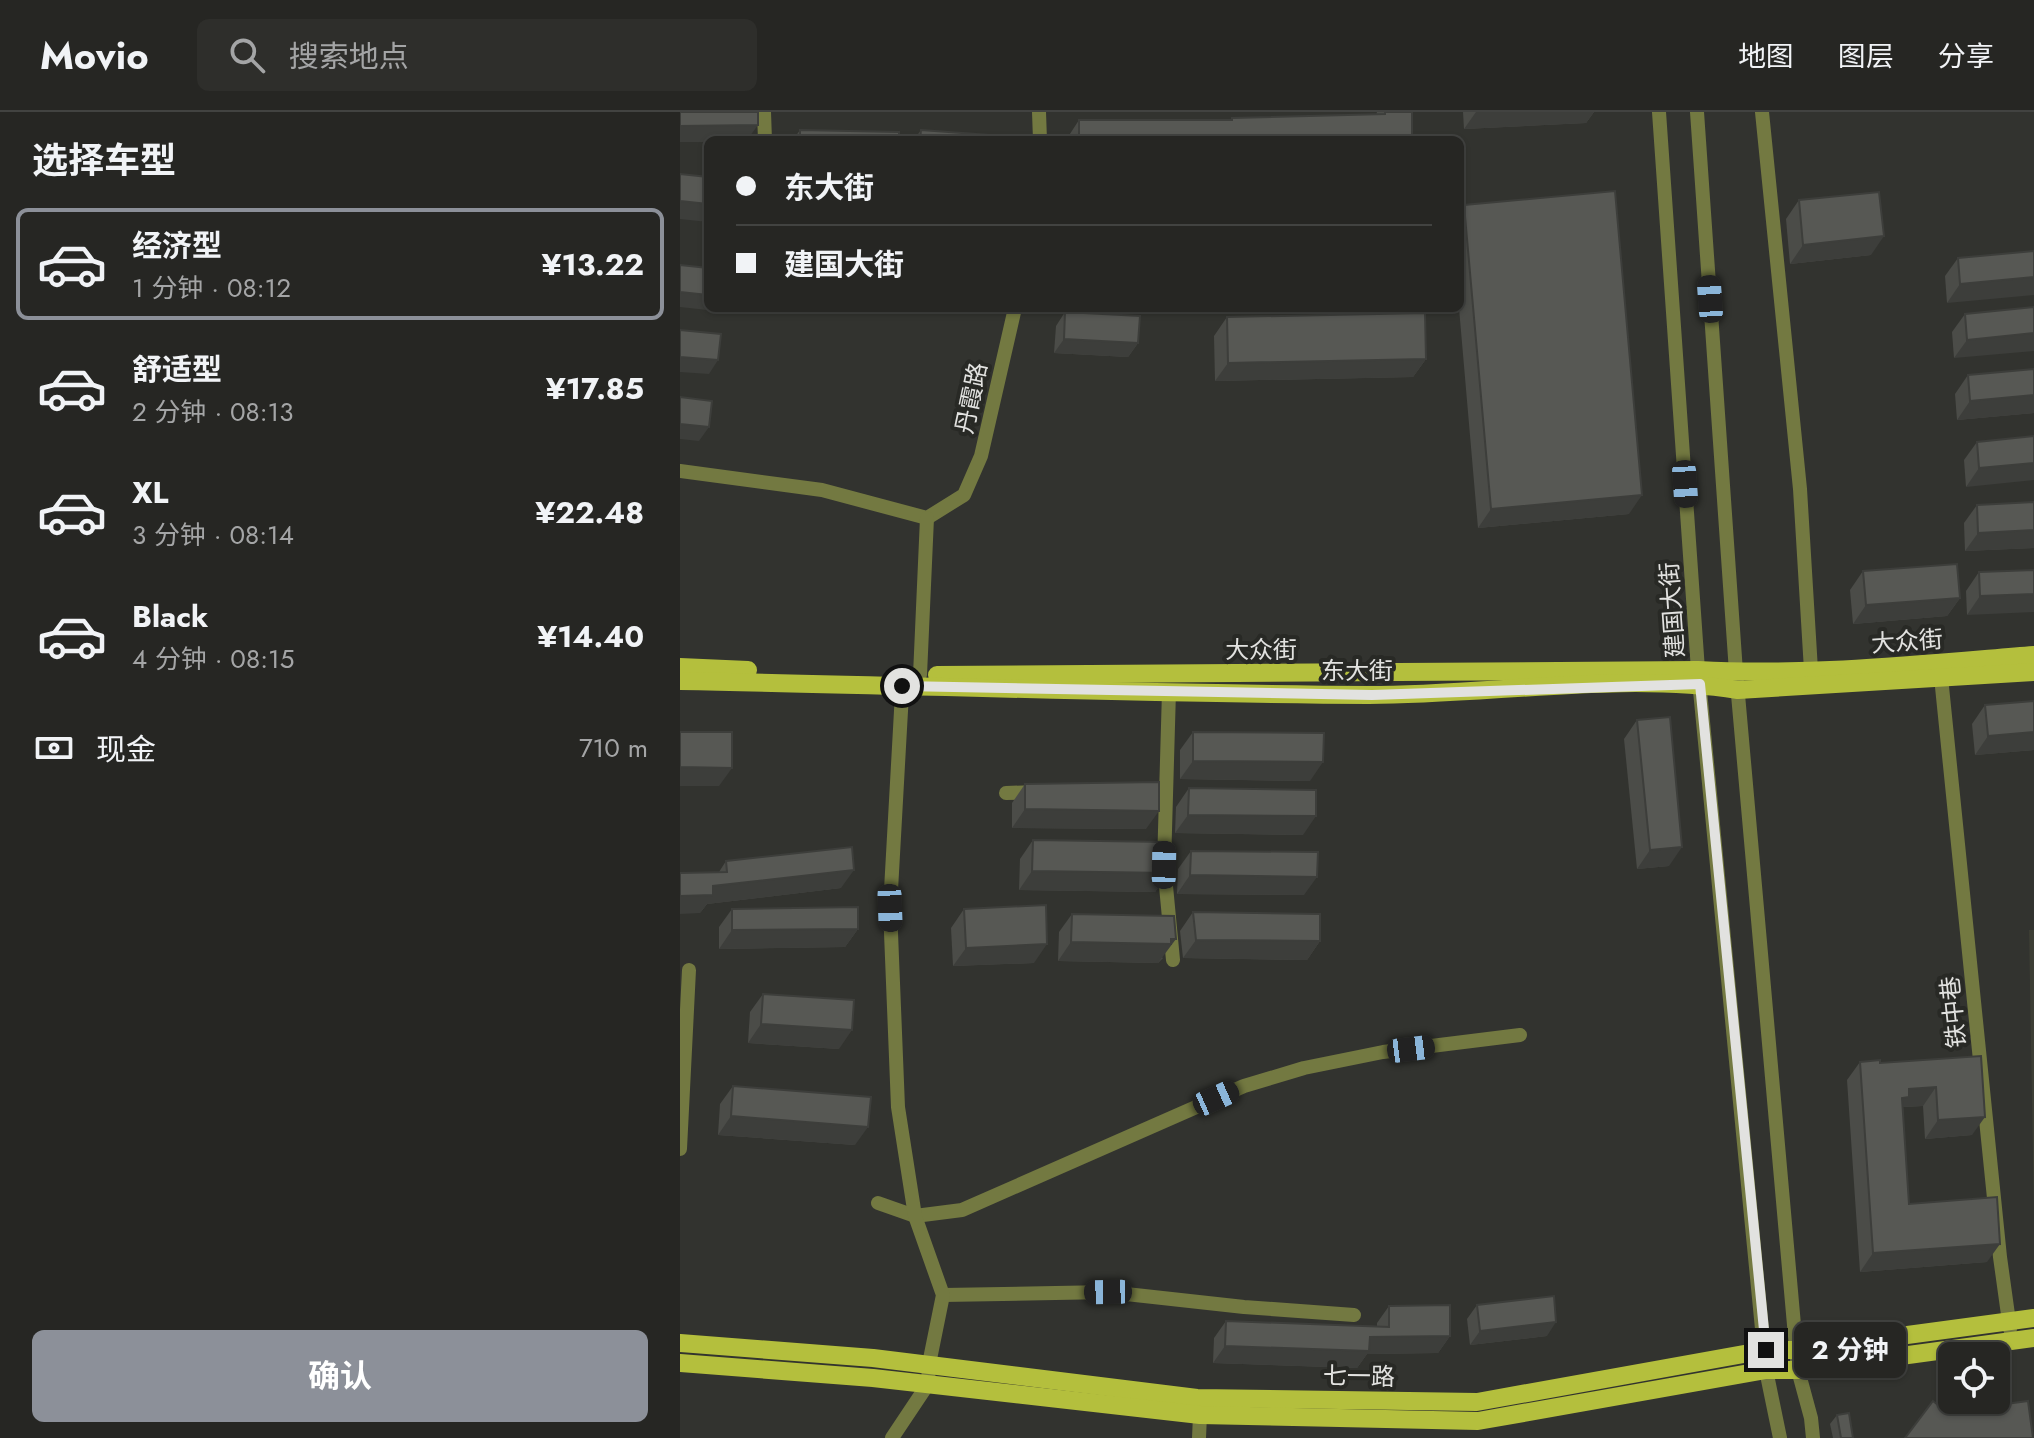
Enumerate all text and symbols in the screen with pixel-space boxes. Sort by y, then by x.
search box [197,19,757,91]
text: Movio [40,28,149,83]
icon: search [225,33,269,77]
text: 搜索地点 [289,35,409,78]
text: 地图 [1738,36,1794,77]
text: 图层 [1838,36,1894,77]
text: 分享 [1938,36,1994,77]
text: 选择车型 [32,134,176,186]
text: 东大街 [784,166,874,209]
text: 经济型 [132,224,222,267]
icon: car [36,228,108,300]
text: ¥13.22 [541,243,644,286]
text: 建国大街 [784,243,904,286]
text: 1 分钟 · 08:12 [132,269,291,307]
car [1696,274,1724,324]
text: 舒适型 [132,348,222,391]
icon: car [36,352,108,424]
street label: 丹霞路 [946,359,996,437]
text: ¥17.85 [546,367,644,410]
text: 2 分钟 · 08:13 [132,393,294,431]
car [1671,459,1699,509]
text: XL [132,471,168,514]
icon: car [36,476,108,548]
text: ¥22.48 [535,491,644,534]
text: 3 分钟 · 08:14 [132,516,294,554]
street label: 建国大街 [1651,561,1693,659]
text: Black [132,595,208,638]
icon: car [36,600,108,672]
text: ¥14.40 [537,615,644,658]
street label: 大众街 [1870,621,1944,661]
street label: 大众街 [1225,632,1297,667]
text: 4 分钟 · 08:15 [132,640,294,678]
street label: 东大街 [1321,653,1393,688]
route start [884,668,920,704]
icon: cash [32,726,76,770]
text: 现金 [96,728,156,771]
text: 710 m [579,729,648,767]
car [1152,841,1176,889]
car [877,884,903,932]
street label: 铁中巷 [1932,974,1974,1050]
car [1386,1034,1436,1064]
car [1189,1077,1243,1119]
car [1084,1280,1132,1304]
callout: 2 分钟 [1794,1322,1906,1378]
button: 确认 [32,1330,648,1422]
text: 2 分钟 [1812,1331,1888,1369]
route end [1748,1332,1784,1368]
map controls [1938,1342,2010,1414]
button: locate [1938,1342,2010,1414]
street label: 七一路 [1323,1358,1395,1394]

